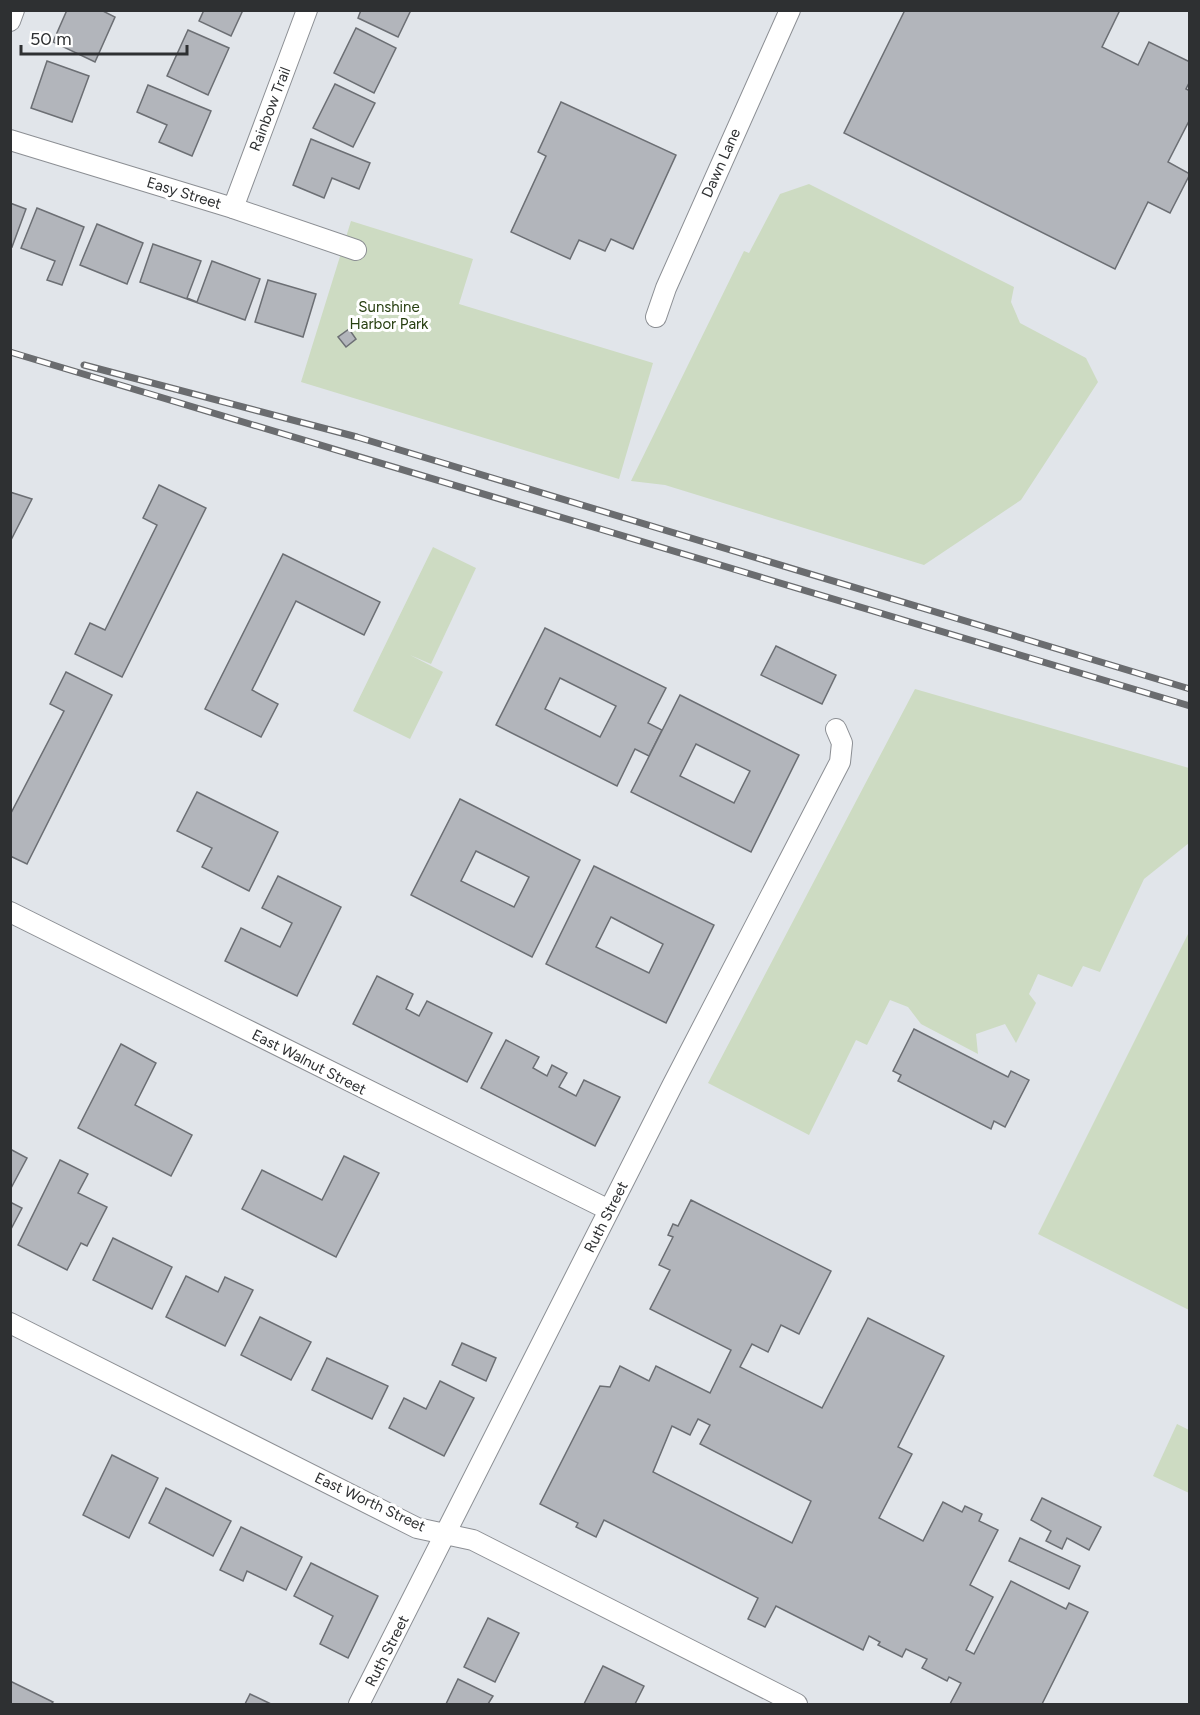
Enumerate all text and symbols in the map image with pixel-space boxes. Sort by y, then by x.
scale bar [21,18,188,56]
text: 50 m [30,28,72,50]
street label: Rainbow Trail [246,64,294,154]
street label: Dawn Lane [698,126,744,200]
street label: Easy Street [144,173,224,213]
park label: Sunshine Harbor Park [350,298,429,333]
street label: East Walnut Street [249,1025,369,1099]
street label: Ruth Street [580,1178,632,1256]
street label: East Worth Street [312,1468,429,1536]
street label: Ruth Street [361,1612,413,1690]

